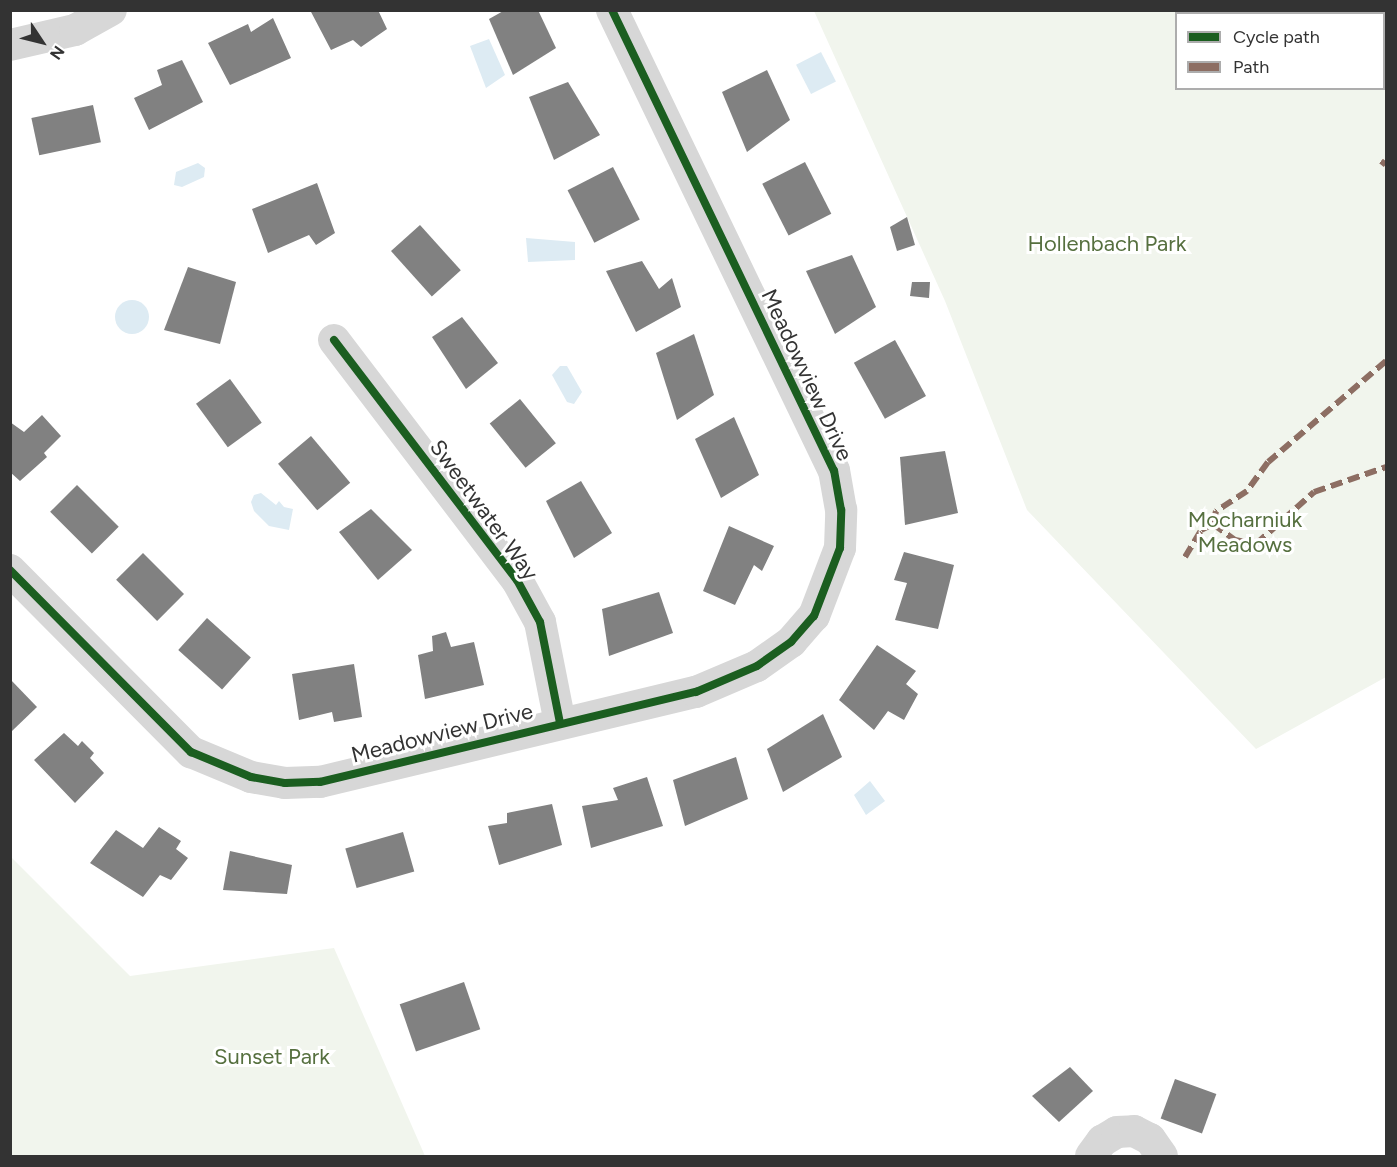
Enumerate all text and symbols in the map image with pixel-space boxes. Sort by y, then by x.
north arrow [12,12,72,72]
legend [1175,12,1385,90]
text: Cycle path [1233,26,1320,48]
text: N [46,42,68,63]
text: Path [1233,56,1269,78]
park label: Hollenbach Park [1028,231,1186,257]
street label: Meadowview Drive [756,285,858,465]
street label: Sweetwater Way [424,435,544,585]
park label: Mocharniuk Meadows [1188,506,1302,558]
street label: Meadowview Drive [348,698,536,768]
park label: Sunset Park [214,1044,330,1070]

